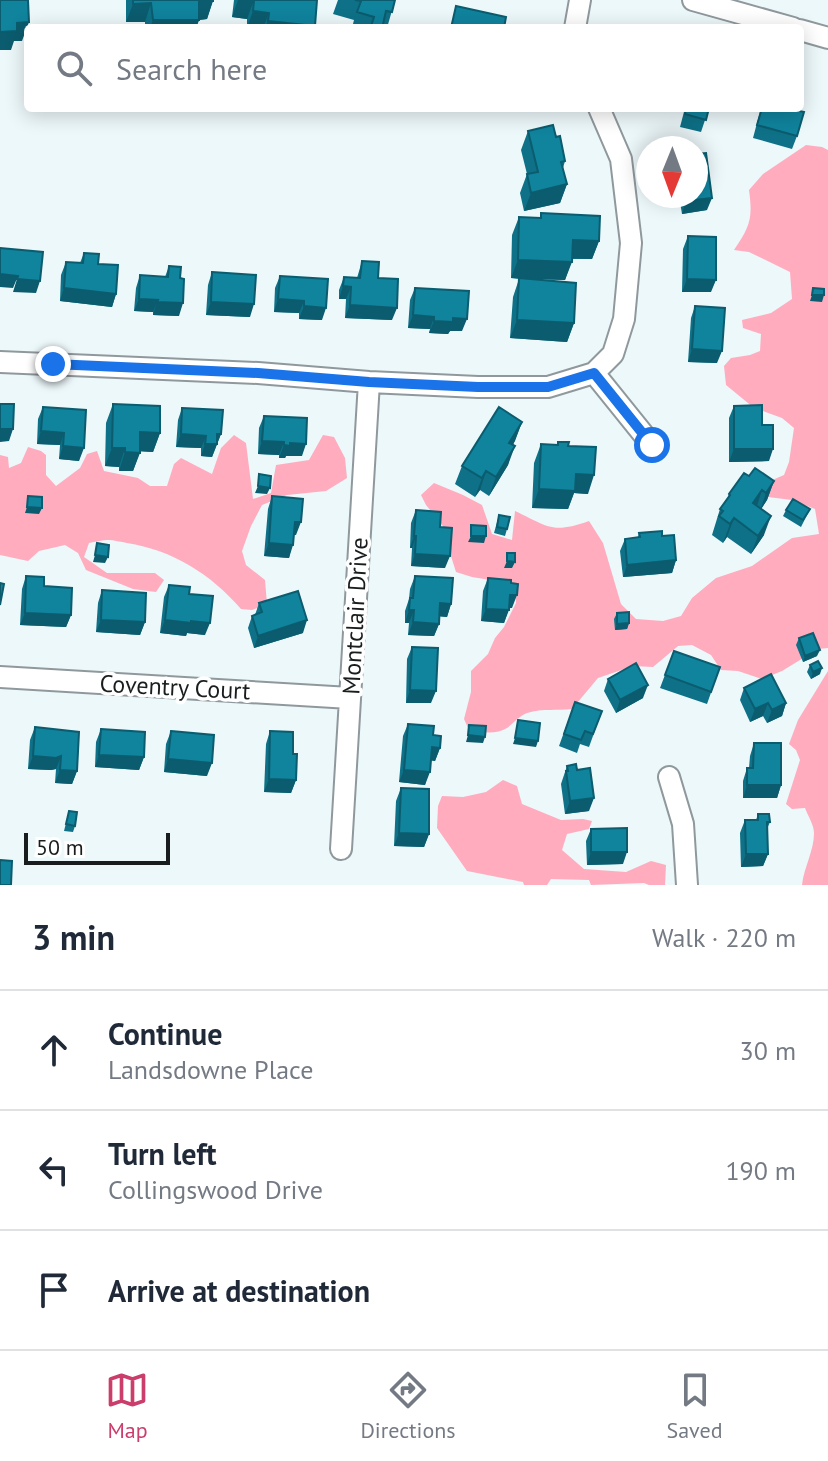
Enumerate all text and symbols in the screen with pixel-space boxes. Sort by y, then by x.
search box [24,24,804,112]
icon: search [52,46,96,90]
text: Search here [116,49,267,88]
north arrow [636,136,708,208]
route end [35,346,71,382]
route start [634,427,670,463]
street label: Montclair Drive [335,537,375,695]
street label: Coventry Court [99,668,251,706]
scale bar [24,829,170,865]
text: 50 m [36,833,84,861]
text: 3 min [32,915,115,959]
text: Walk · 220 m [652,921,796,954]
text: Continue [108,1014,222,1053]
icon: ahead [32,1028,76,1072]
text: 30 m [740,1034,796,1067]
text: Landsdowne Place [108,1053,313,1086]
text: Turn left [108,1134,216,1173]
icon: left [32,1148,76,1192]
text: 190 m [725,1154,796,1187]
text: Collingswood Drive [108,1173,323,1206]
icon: arrive [32,1268,76,1312]
text: Arrive at destination [108,1271,370,1310]
tab: Map [105,1368,149,1444]
tab: Directions [360,1368,456,1444]
tab: Saved [667,1368,722,1444]

